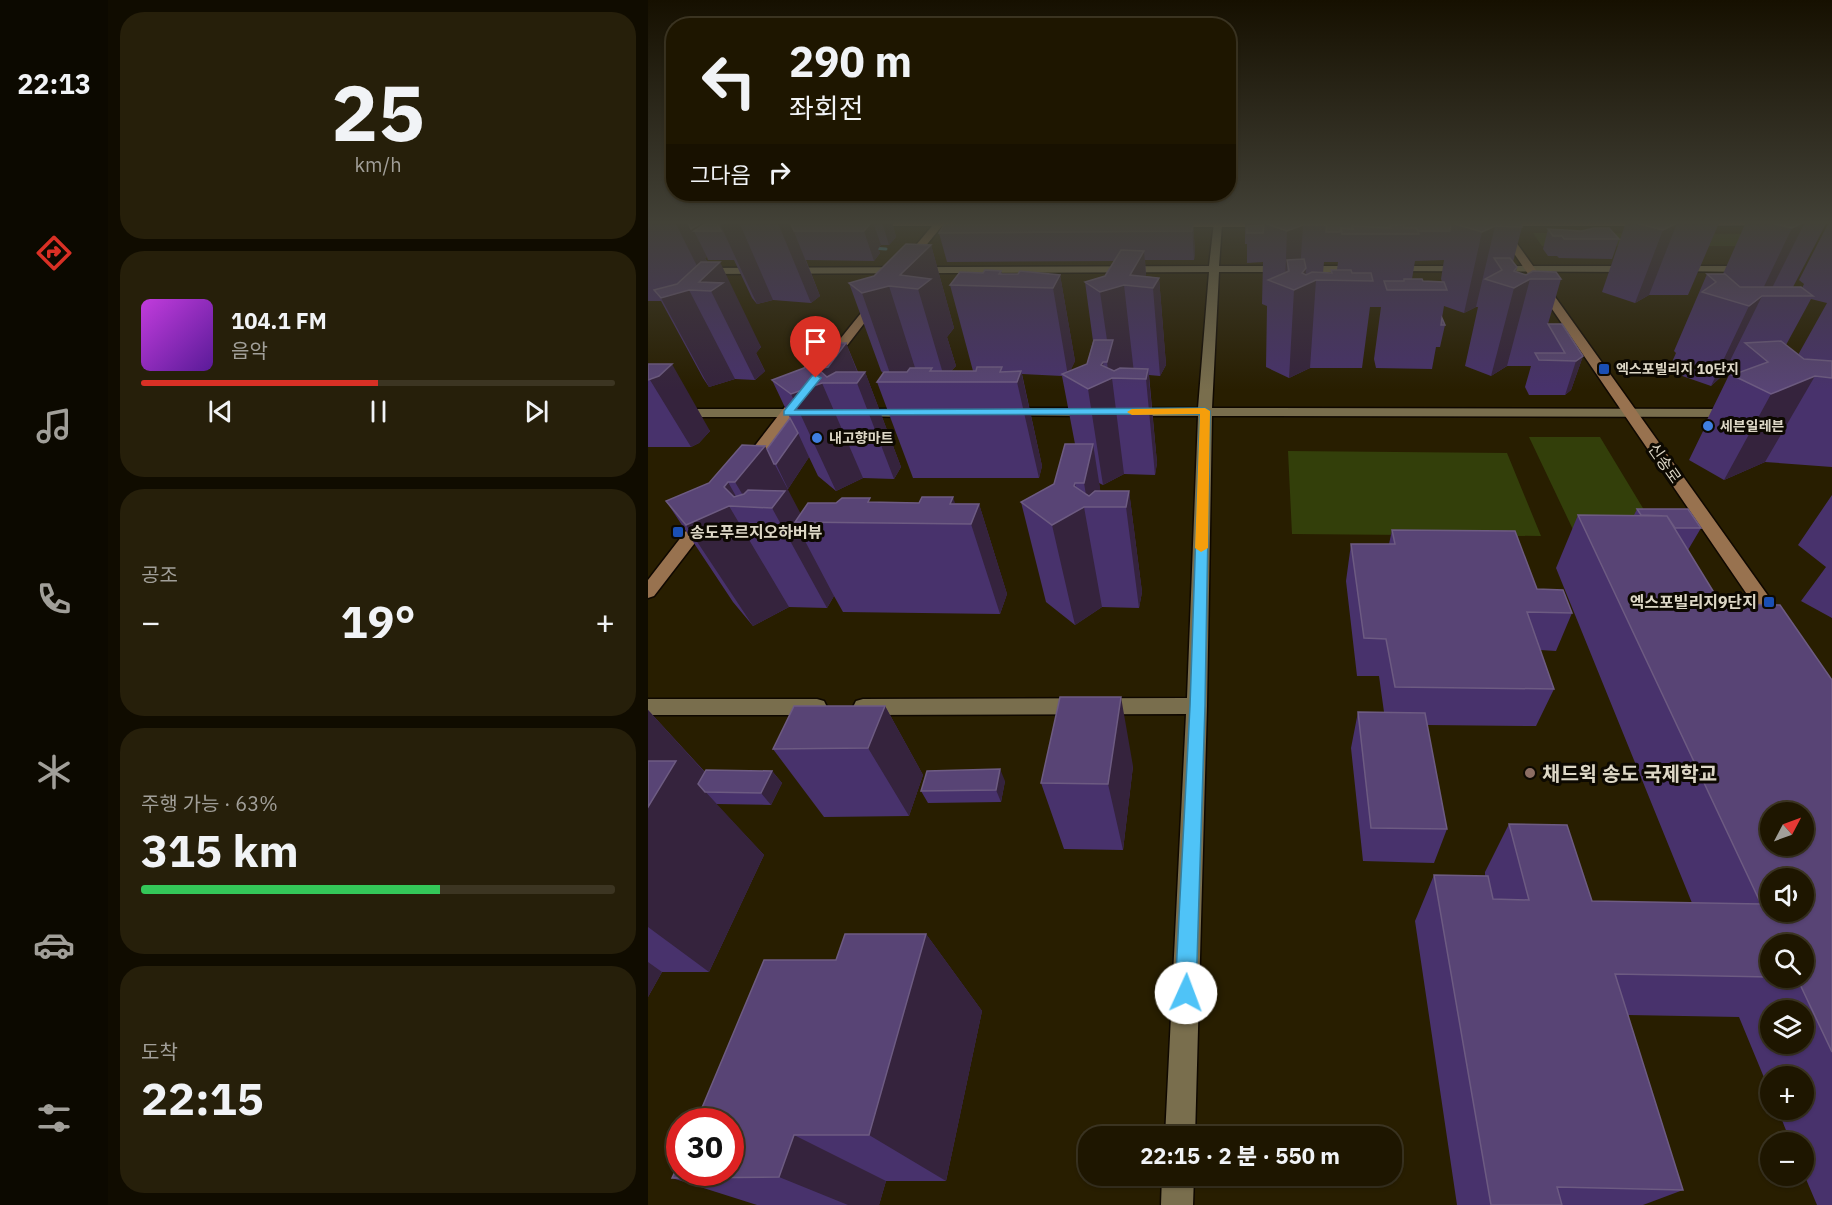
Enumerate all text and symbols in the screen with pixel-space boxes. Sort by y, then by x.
text: 290 m [789,34,912,89]
icon: left [690,42,768,120]
text: 25 [331,61,425,162]
text: 22:13 [17,66,91,101]
text: 좌회전 [789,90,864,125]
text: km/h [354,151,402,178]
icon: right [763,156,796,189]
text: 그다음 [690,160,751,189]
icon: directions [33,232,75,274]
text: 104.1 FM [231,306,327,335]
pin [790,316,841,378]
icon: arrive [799,325,832,358]
text: 음악 [231,337,268,364]
place label: 엑스포빌리지 10단지 [1616,360,1739,378]
marker: 엑스포빌리지 10단지 [1597,362,1611,376]
icon: previous [204,395,237,428]
icon: pause [362,395,395,428]
icon: next [520,395,553,428]
icon: music [33,405,75,447]
place label: 세븐일레븐 [1720,417,1785,435]
marker: 세븐일레븐 [1701,419,1715,433]
place label: 내고향마트 [829,429,894,447]
marker: 내고향마트 [810,431,824,445]
street label: 신송로 [1644,439,1686,487]
place label: 송도푸르지오하버뷰 [690,522,822,542]
marker: 송도푸르지오하버뷰 [671,525,685,539]
text: 공조 [141,561,178,588]
icon: phone [33,578,75,620]
text: 19° [340,592,416,650]
place label: 엑스포빌리지9단지 [1630,592,1757,612]
marker: 엑스포빌리지9단지 [1762,595,1776,609]
text: − [141,600,161,643]
text: + [595,600,615,643]
icon: climate [33,751,75,793]
place label: 채드윅 송도 국제학교 [1542,760,1717,787]
marker: 채드윅 송도 국제학교 [1523,766,1537,780]
text: 주행 가능 · 63% [141,790,278,817]
north arrow [1760,802,1814,856]
map controls [1760,802,1814,1186]
text: 315 km [141,821,299,879]
button: sound [1760,868,1814,922]
icon: car [33,924,75,966]
button: search [1760,934,1814,988]
position arrow [1154,961,1218,1025]
button: layers [1760,1000,1814,1054]
text: 도착 [141,1038,178,1065]
button: + [1760,1066,1814,1120]
text: 22:15 [141,1069,264,1127]
icon: filters [33,1097,75,1139]
speed limit sign: 30 [666,1108,744,1186]
button: − [1760,1132,1814,1186]
text: 22:15 · 2 분 · 550 m [1140,1141,1340,1170]

